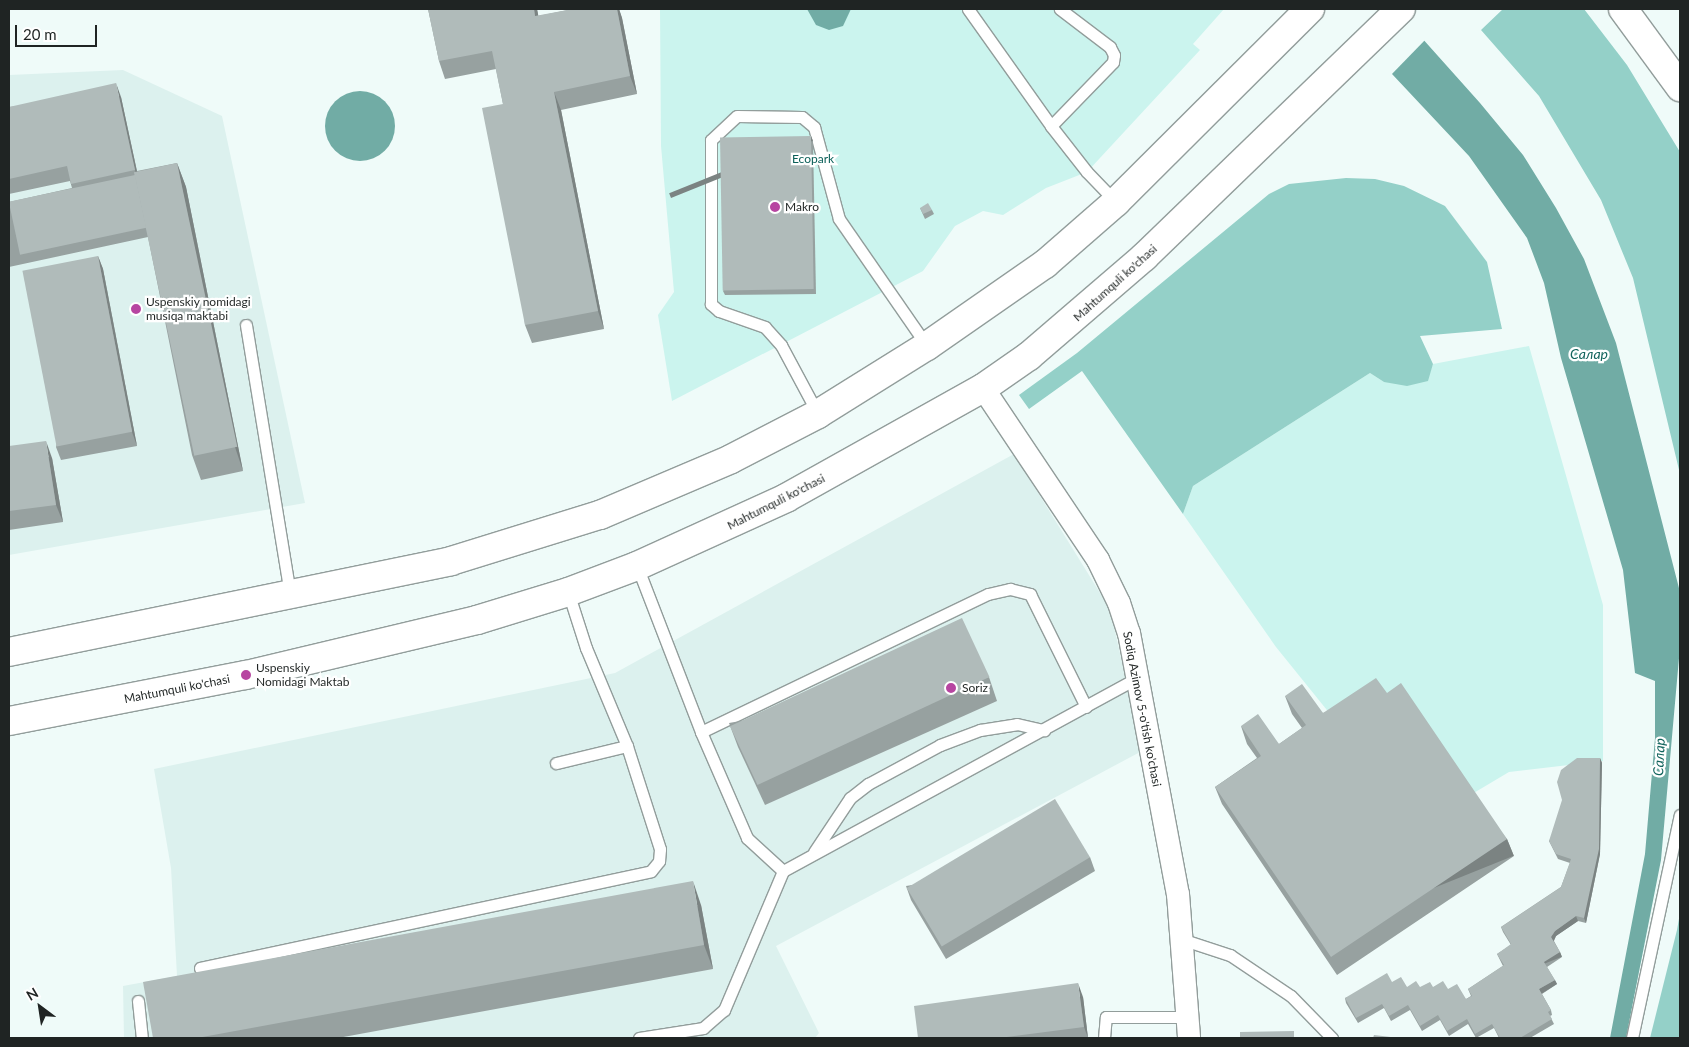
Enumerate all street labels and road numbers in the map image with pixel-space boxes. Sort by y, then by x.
street label: Mahtumquli ko'chasi [1070,242,1160,324]
street label: Mahtumquli ko'chasi [725,471,827,533]
street label: Sodiq Azimov 5-o'tish ko'chasi [1120,630,1164,788]
street label: Mahtumquli ko'chasi [123,672,231,706]

